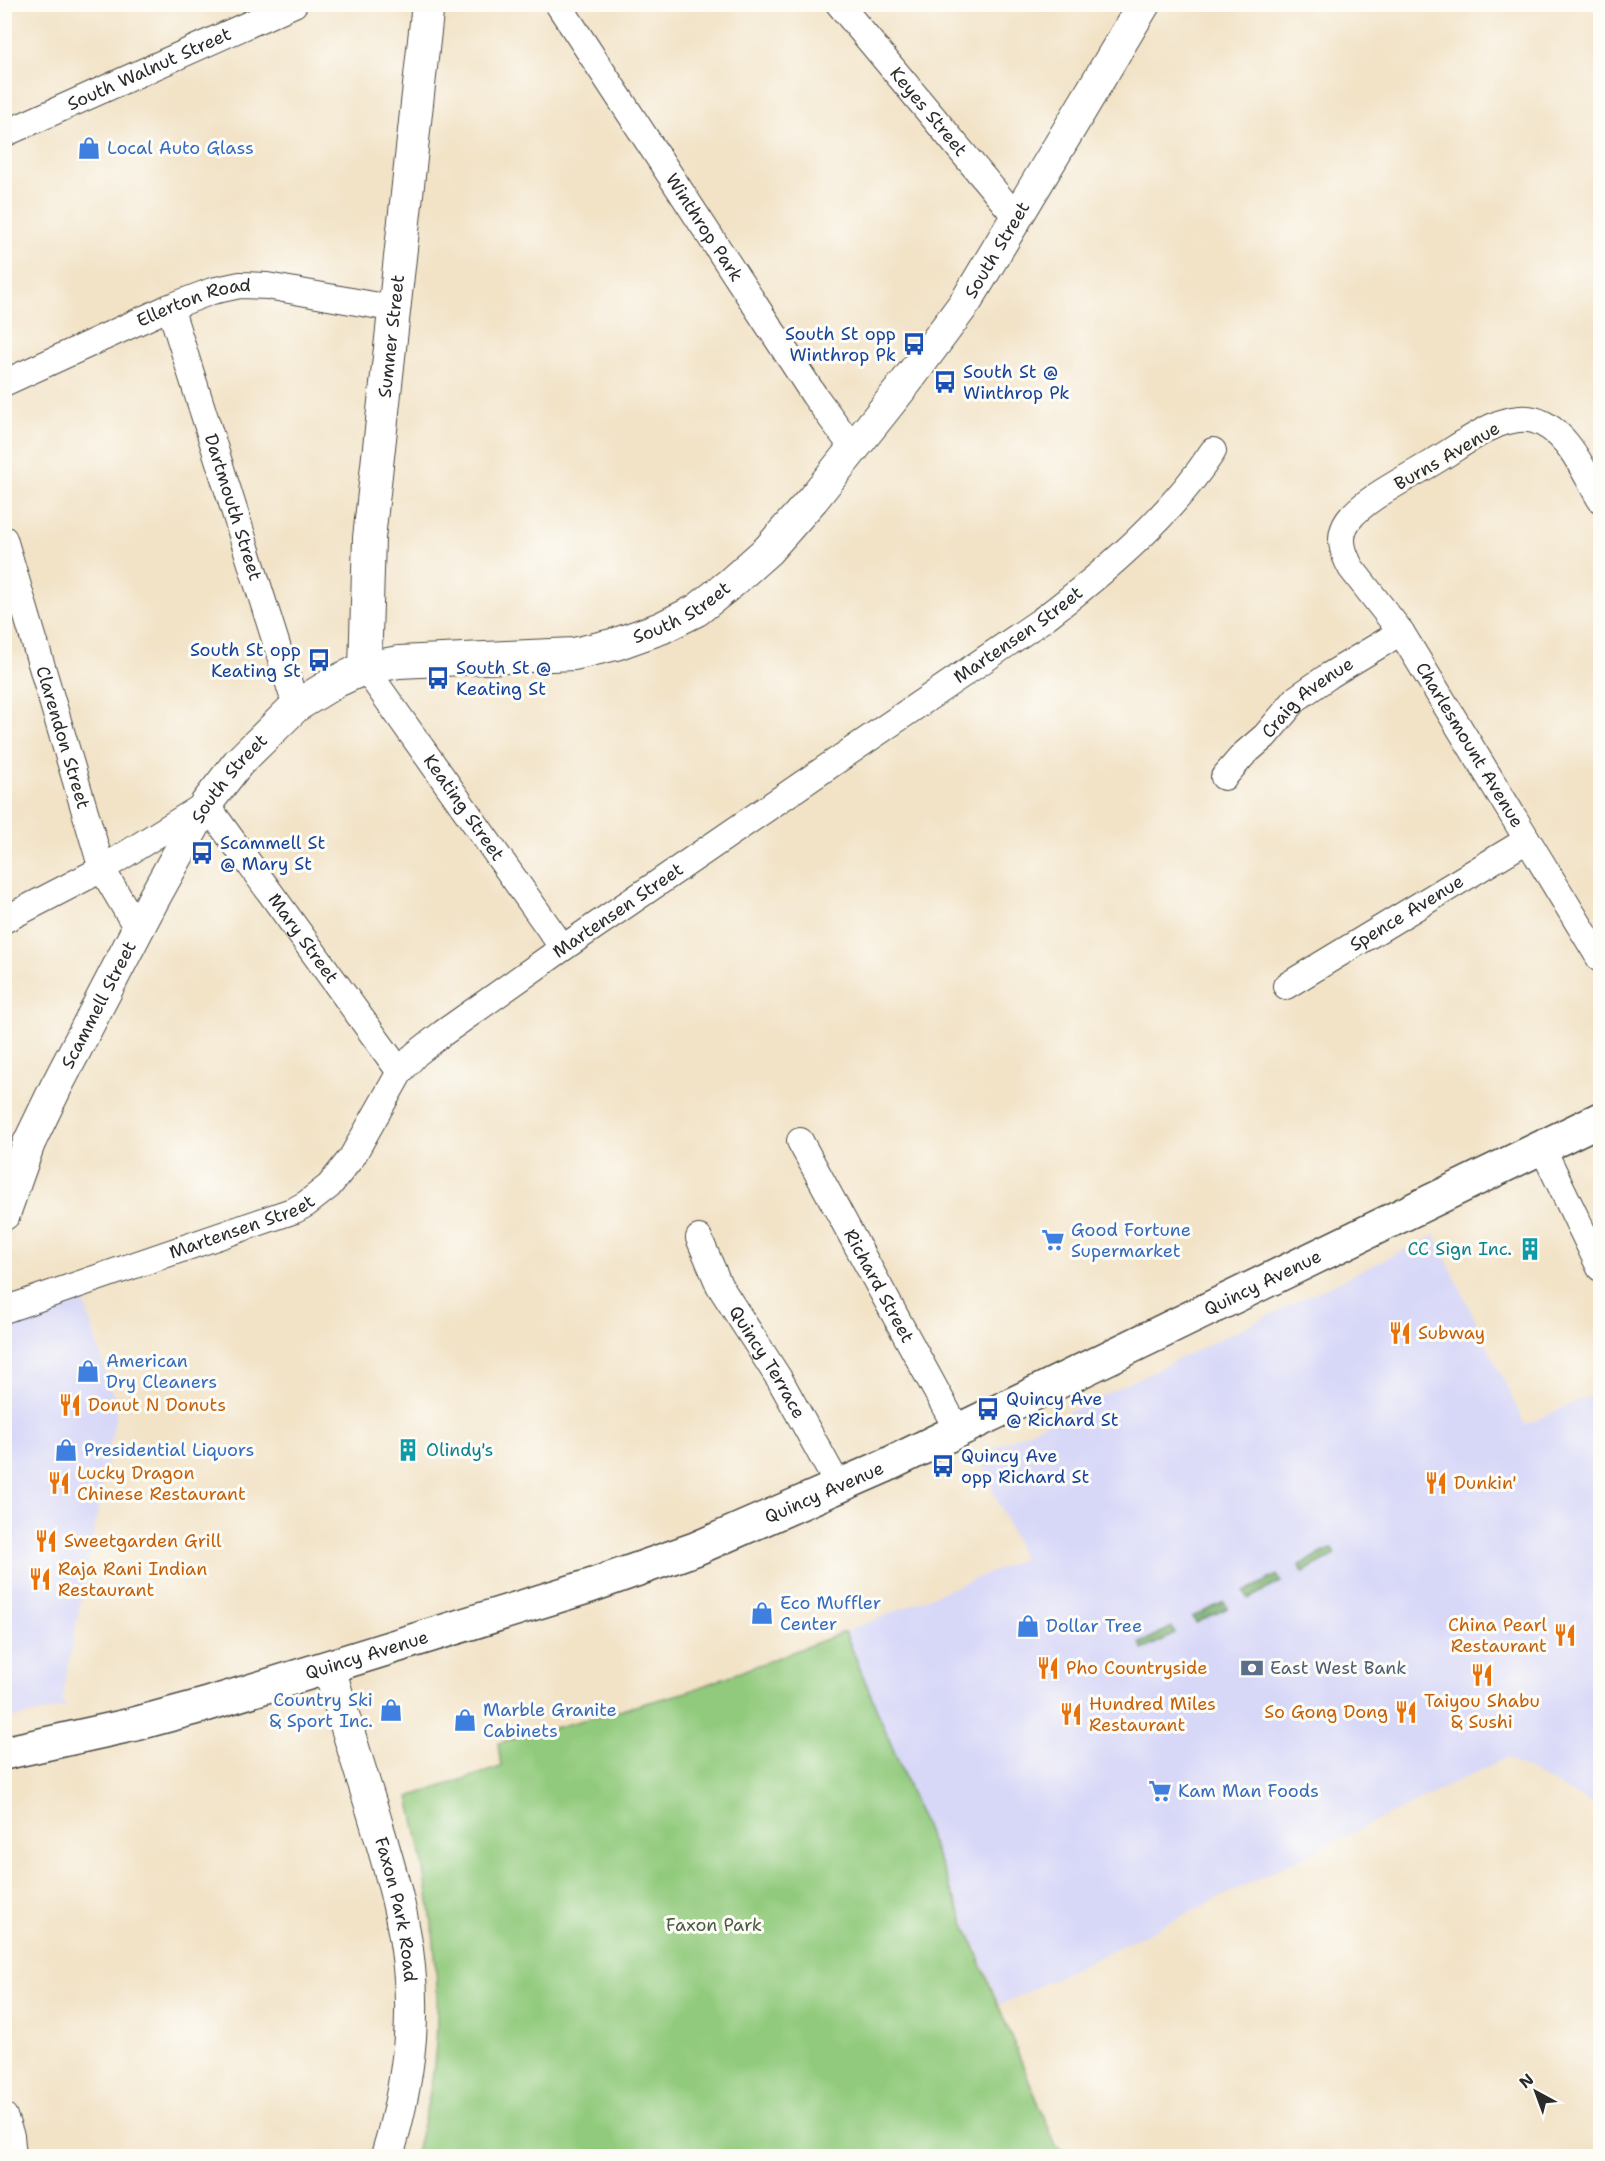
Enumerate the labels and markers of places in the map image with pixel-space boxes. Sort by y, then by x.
shop icon: Local Auto Glass [76,135,102,161]
place label: Local Auto Glass [107,136,254,160]
place label: South St opp Winthrop Pk [785,322,896,367]
bus stop icon: South St opp Winthrop Pk [901,331,927,357]
place label: South St @ Winthrop Pk [963,360,1070,405]
bus stop icon: South St @ Winthrop Pk [932,369,958,395]
place label: South St opp Keating St [190,638,301,683]
bus stop icon: South St opp Keating St [306,647,332,673]
place label: South St @ Keating St [456,656,551,701]
bus stop icon: South St @ Keating St [425,665,451,691]
place label: Scammell St @ Mary St [220,831,325,876]
bus stop icon: Scammell St @ Mary St [189,840,215,866]
place label: Good Fortune Supermarket [1071,1218,1191,1263]
supermarket icon: Good Fortune Supermarket [1040,1227,1066,1253]
building icon: CC Sign Inc. [1517,1236,1543,1262]
place label: CC Sign Inc. [1407,1237,1512,1261]
restaurant icon: Subway [1387,1320,1413,1346]
place label: Subway [1418,1321,1485,1345]
place label: American Dry Cleaners [106,1349,217,1394]
shop icon: American Dry Cleaners [75,1358,101,1384]
place label: Quincy Ave @ Richard St [1006,1387,1119,1432]
restaurant icon: Donut N Donuts [57,1392,83,1418]
place label: Donut N Donuts [88,1393,226,1417]
bus stop icon: Quincy Ave @ Richard St [975,1396,1001,1422]
shop icon: Presidential Liquors [53,1437,79,1463]
building icon: Olindy's [395,1437,421,1463]
place label: Presidential Liquors [84,1438,255,1462]
place label: Olindy's [426,1438,494,1462]
place label: Quincy Ave opp Richard St [961,1444,1089,1489]
bus stop icon: Quincy Ave opp Richard St [930,1453,956,1479]
place label: Lucky Dragon Chinese Restaurant [77,1461,246,1506]
restaurant icon: Lucky Dragon Chinese Restaurant [46,1470,72,1496]
restaurant icon: Dunkin' [1423,1470,1449,1496]
place label: Dunkin' [1454,1471,1517,1495]
restaurant icon: Sweetgarden Grill [33,1528,59,1554]
place label: Sweetgarden Grill [64,1529,222,1553]
place label: Raja Rani Indian Restaurant [58,1557,207,1602]
restaurant icon: Raja Rani Indian Restaurant [27,1566,53,1592]
place label: Eco Muffler Center [780,1591,881,1636]
shop icon: Eco Muffler Center [749,1600,775,1626]
shop icon: Dollar Tree [1015,1613,1041,1639]
place label: China Pearl Restaurant [1448,1613,1548,1658]
place label: Dollar Tree [1046,1614,1142,1638]
restaurant icon: China Pearl Restaurant [1552,1622,1578,1648]
restaurant icon: Pho Countryside [1035,1655,1061,1681]
bank icon: East West Bank [1239,1655,1265,1681]
place label: Pho Countryside [1066,1656,1207,1680]
place label: East West Bank [1270,1656,1407,1680]
restaurant icon: Taiyou Shabu & Sushi [1469,1662,1495,1688]
place label: Country Ski & Sport Inc. [269,1688,373,1733]
place label: Taiyou Shabu & Sushi [1424,1689,1540,1734]
place label: Hundred Miles Restaurant [1089,1692,1216,1737]
shop icon: Country Ski & Sport Inc. [378,1697,404,1723]
place label: Marble Granite Cabinets [483,1698,617,1743]
restaurant icon: So Gong Dong [1393,1699,1419,1725]
place label: So Gong Dong [1264,1700,1388,1724]
restaurant icon: Hundred Miles Restaurant [1058,1701,1084,1727]
shop icon: Marble Granite Cabinets [452,1707,478,1733]
supermarket icon: Kam Man Foods [1147,1778,1173,1804]
place label: Kam Man Foods [1178,1779,1319,1803]

